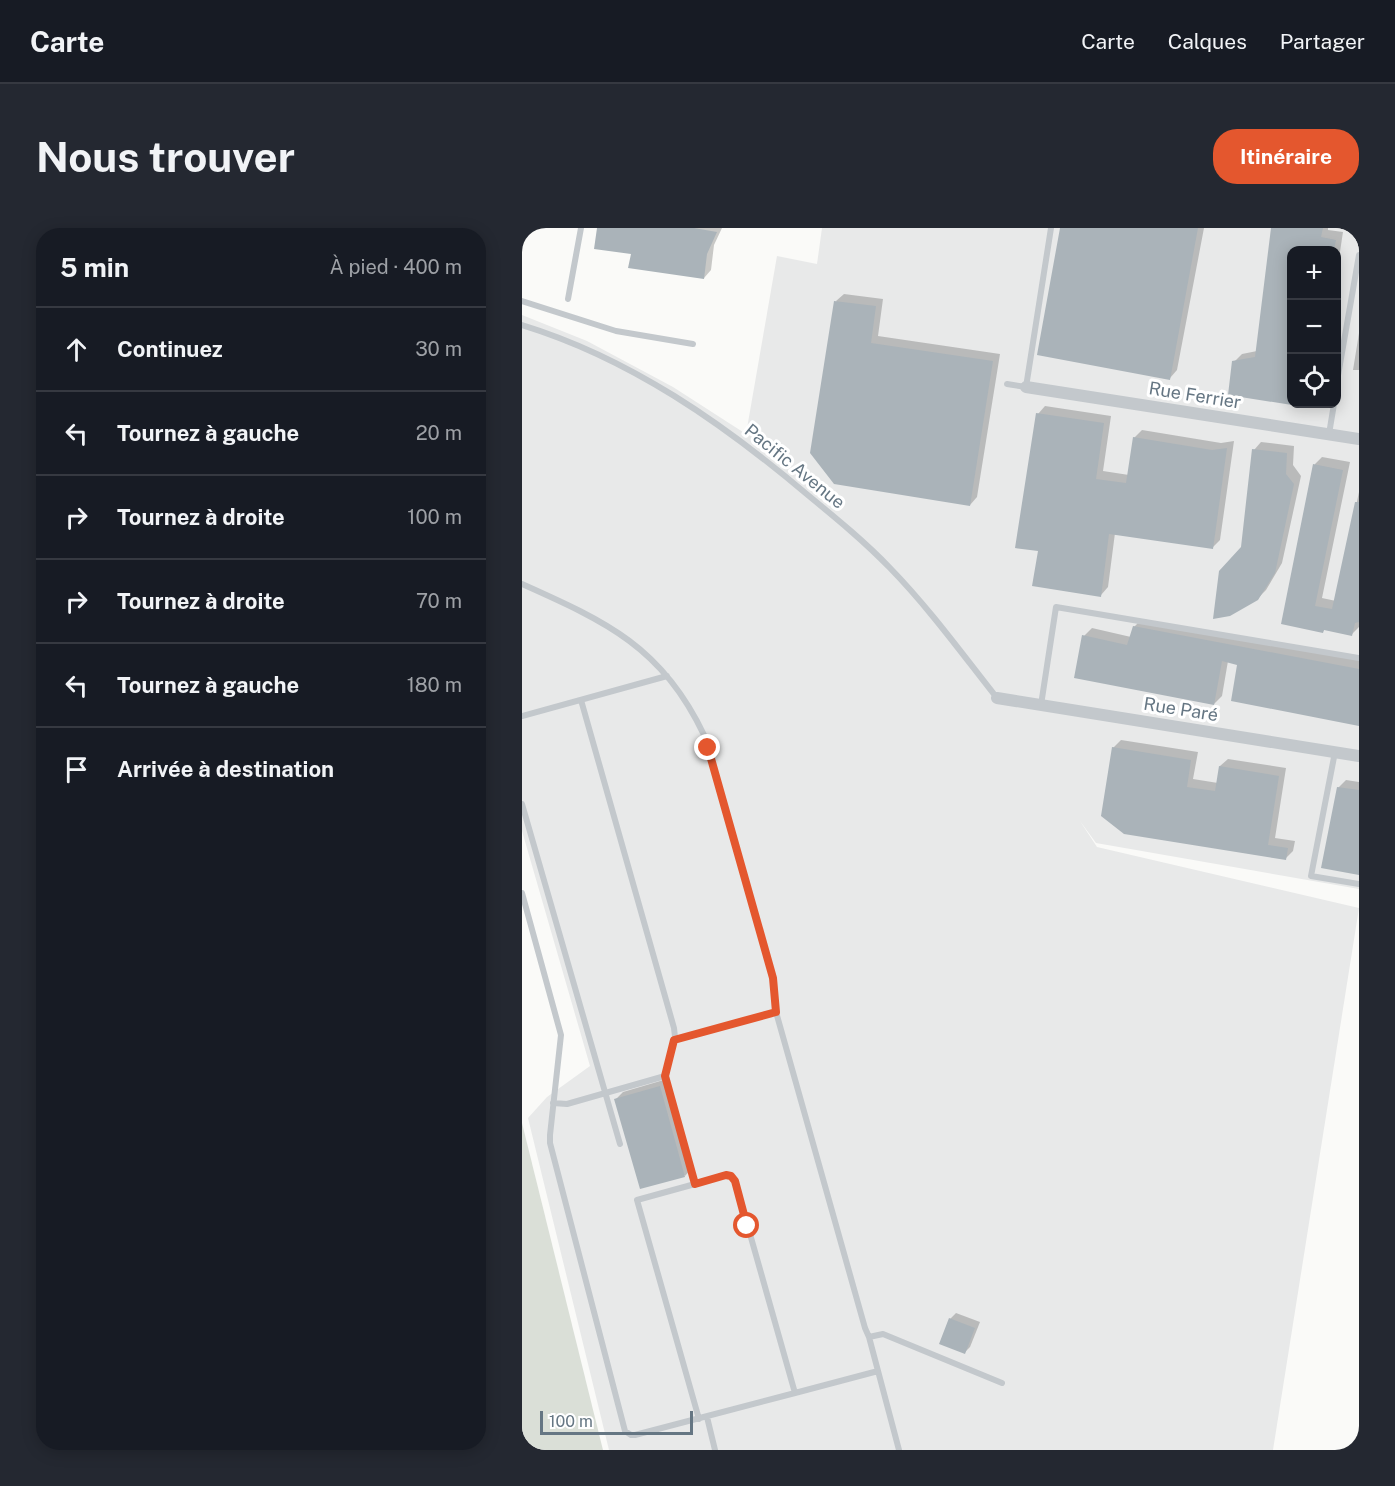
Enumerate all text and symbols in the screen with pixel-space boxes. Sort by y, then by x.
text: Carte [30,25,104,58]
text: Carte [1081,29,1135,54]
text: Calques [1168,29,1247,54]
text: Partager [1280,29,1365,54]
button: Itinéraire [1213,129,1359,184]
text: Nous trouver [36,132,295,181]
map controls [1287,246,1341,408]
button: + [1287,246,1341,300]
text: 5 min [60,252,129,283]
text: À pied · 400 m [330,255,462,279]
button: − [1287,300,1341,354]
icon: ahead [60,333,93,366]
text: Continuez [117,336,223,362]
text: 30 m [415,337,462,361]
button: locate [1287,354,1341,408]
street label: Rue Ferrier [1147,377,1243,413]
icon: left [60,417,93,450]
street label: Pacific Avenue [741,419,849,513]
text: Tournez à gauche [117,420,299,446]
text: 20 m [416,421,462,445]
icon: right [60,501,93,534]
text: Tournez à droite [117,504,285,530]
text: 100 m [407,505,462,529]
icon: right [60,585,93,618]
text: Tournez à droite [117,588,285,614]
text: 70 m [416,589,462,613]
icon: left [60,669,93,702]
text: Tournez à gauche [117,672,299,698]
text: 180 m [407,673,462,697]
street label: Rue Paré [1142,693,1220,725]
route end [694,734,720,760]
icon: arrive [60,753,93,786]
text: Arrivée à destination [117,756,334,782]
route start [733,1212,759,1238]
scale bar [540,1408,693,1436]
text: 100 m [549,1412,593,1431]

